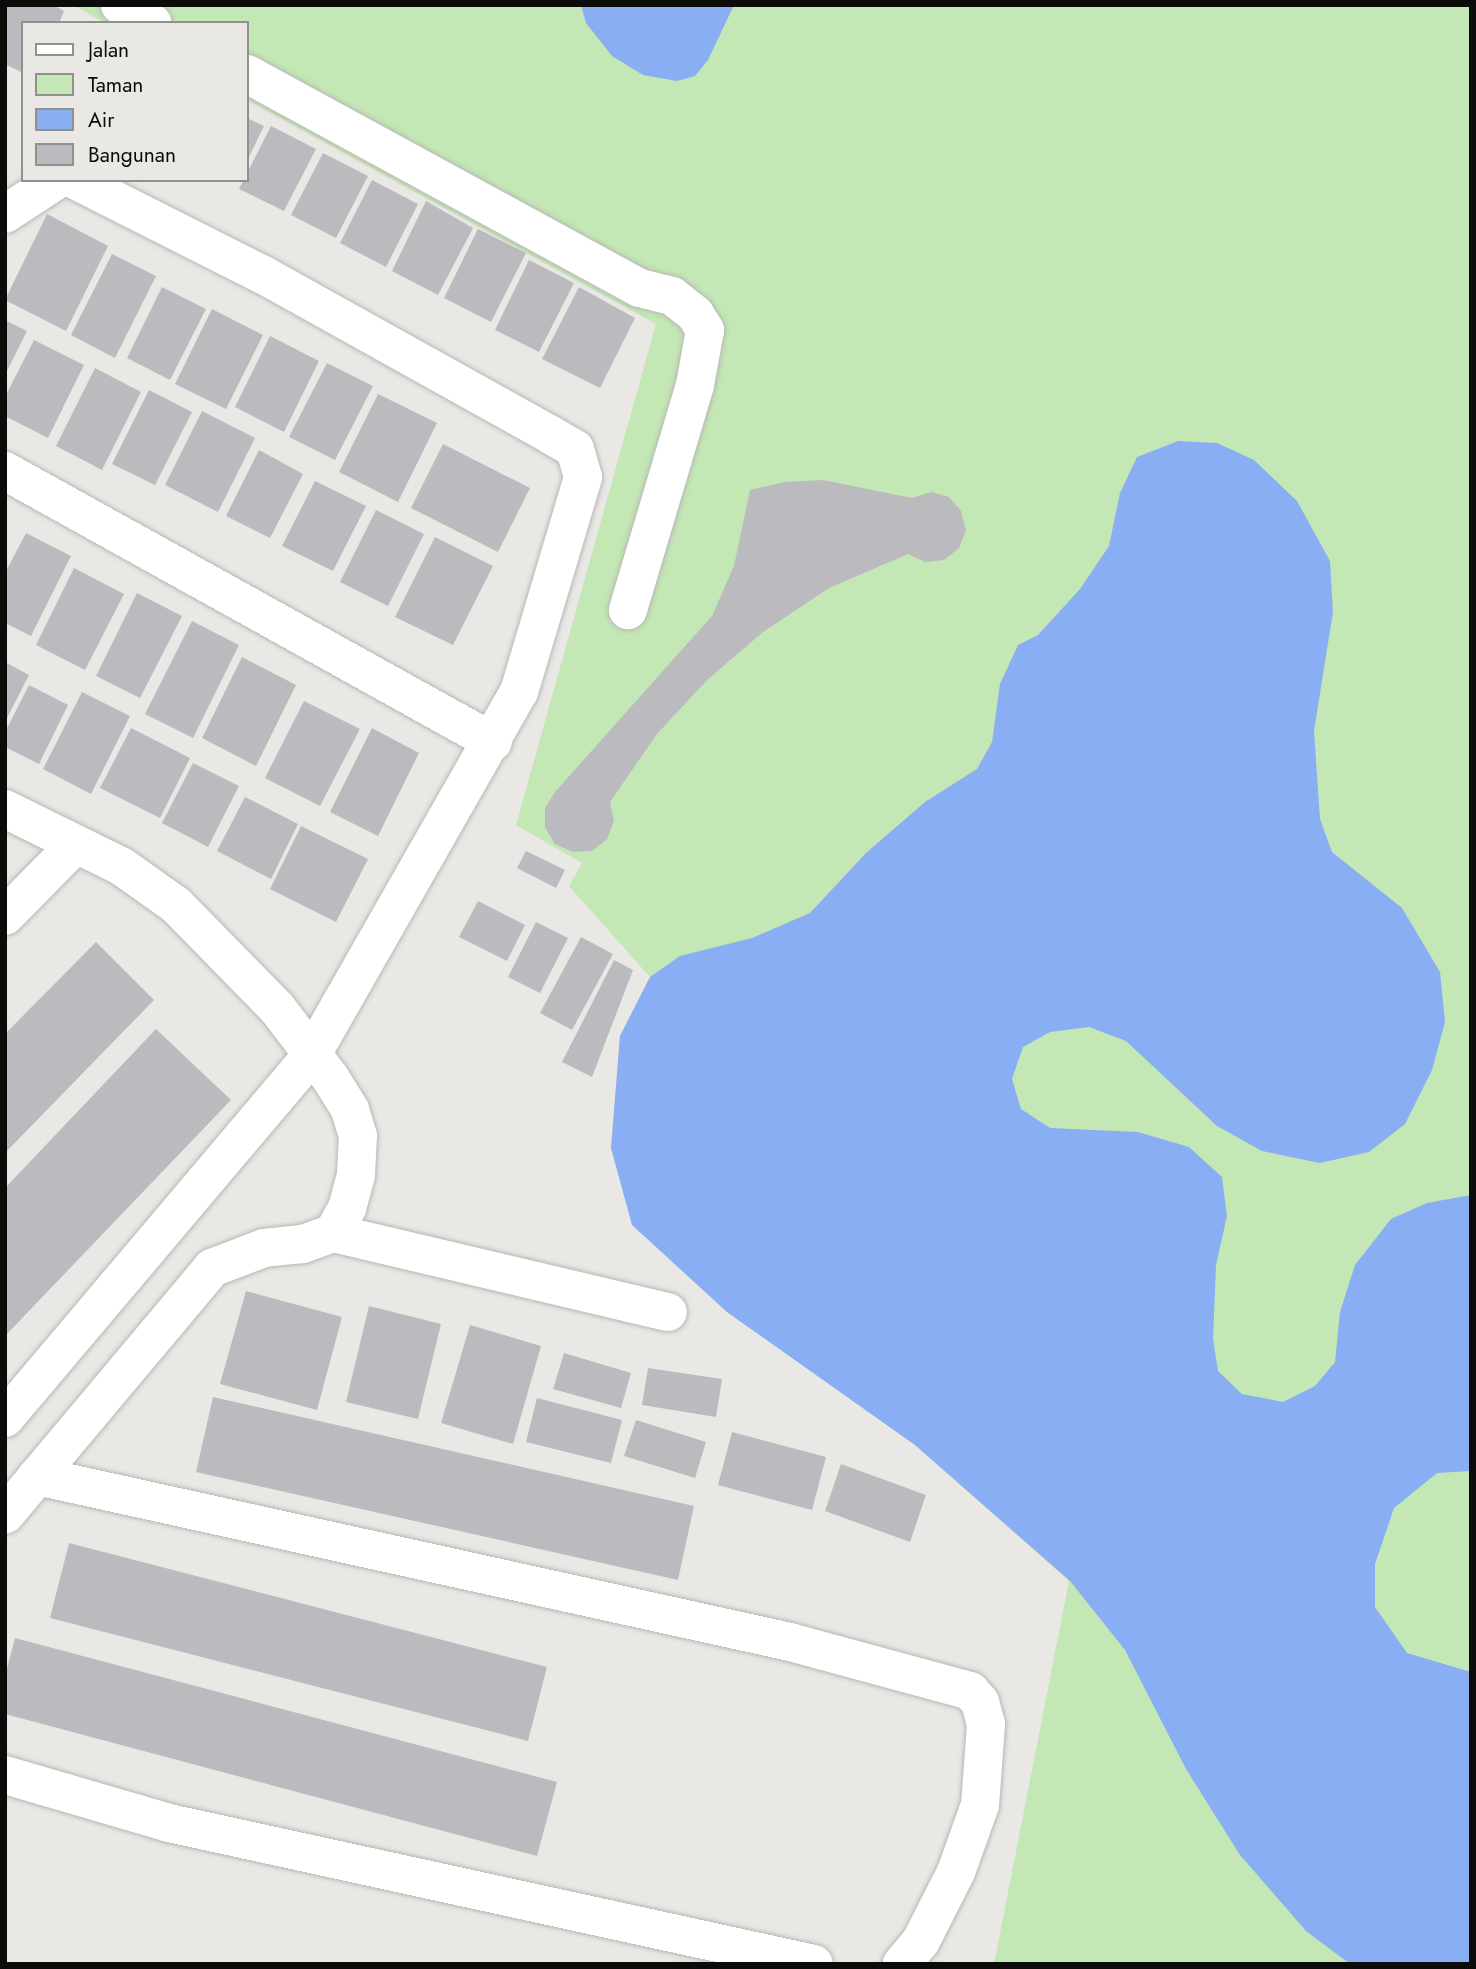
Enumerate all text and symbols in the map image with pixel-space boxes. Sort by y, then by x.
legend [21,21,248,182]
text: Jalan [88,35,129,65]
text: Taman [88,70,143,100]
text: Air [88,105,115,135]
text: Bangunan [88,140,176,170]

